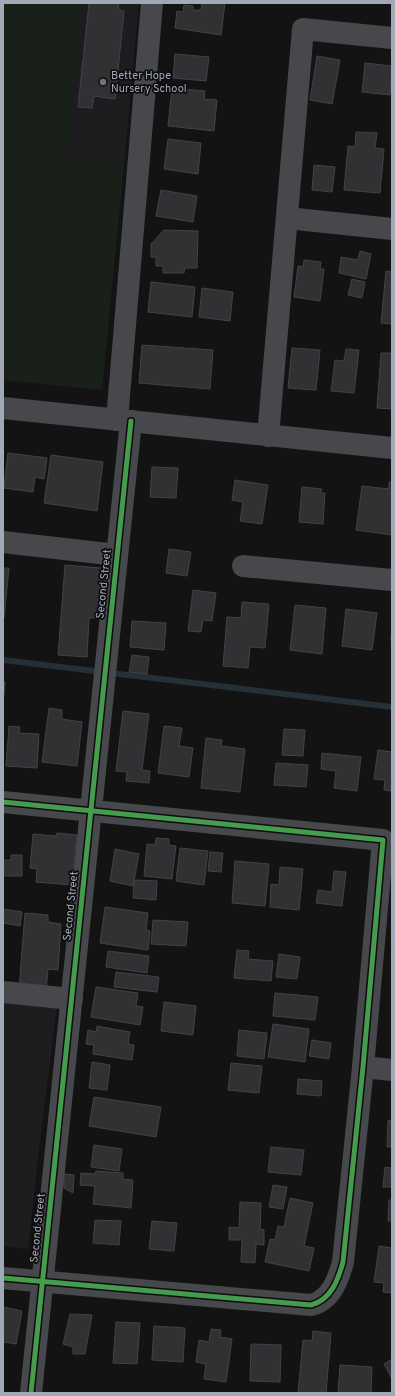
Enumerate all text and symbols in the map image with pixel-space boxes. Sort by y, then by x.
place label: Better Hope Nursery School [111,69,187,96]
marker: Better Hope Nursery School [98,77,108,87]
street label: Second Street [93,549,115,619]
street label: Second Street [60,871,82,941]
street label: Second Street [27,1193,49,1263]

